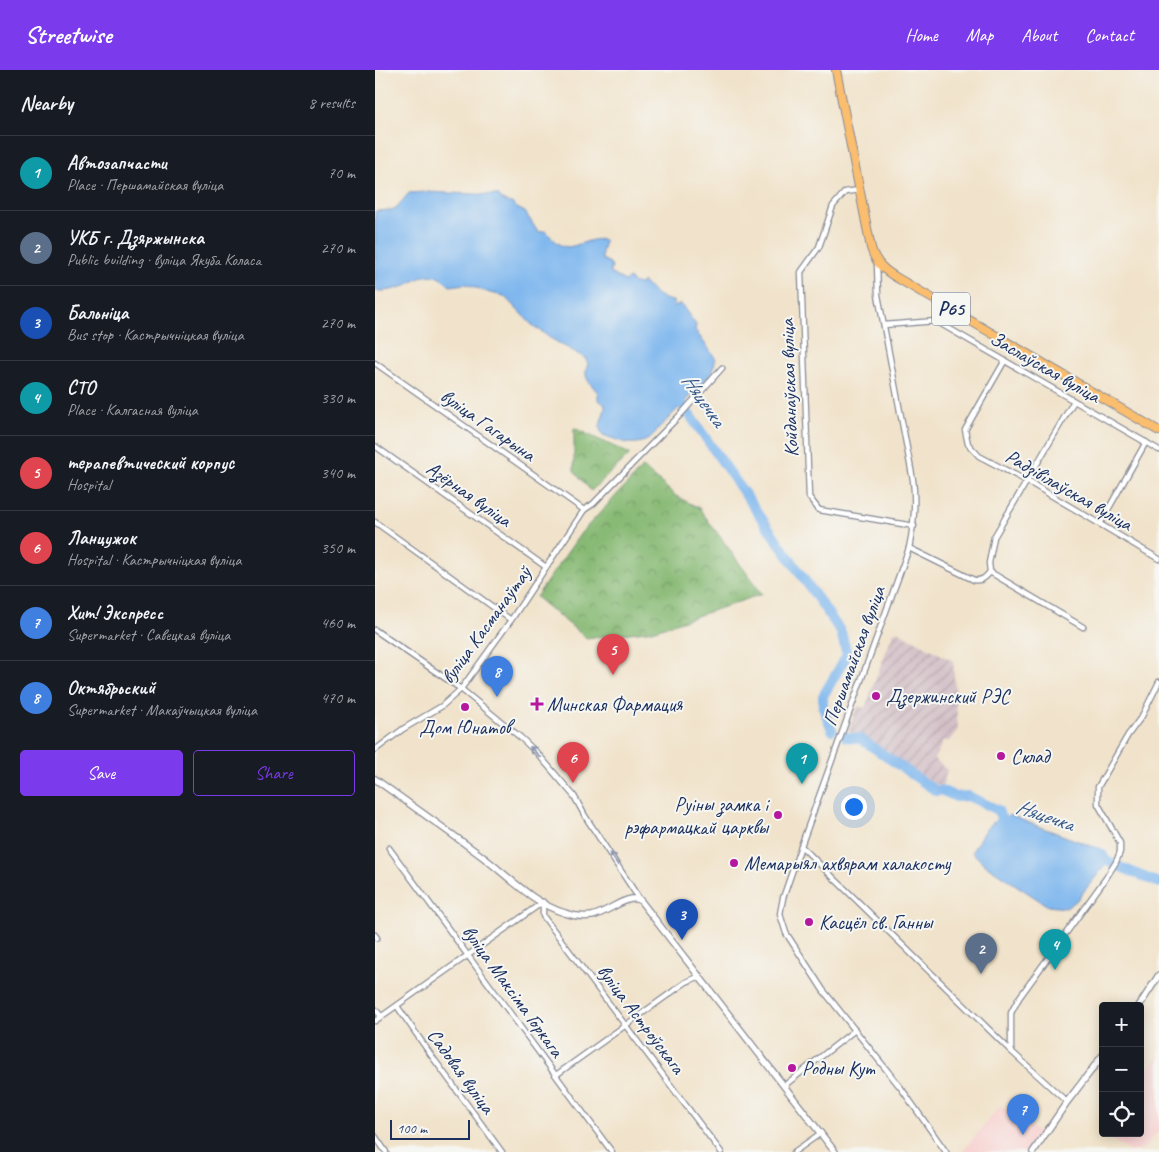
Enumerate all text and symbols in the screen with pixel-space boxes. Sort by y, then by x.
text: Streetwise [25,20,111,50]
text: Home [905,24,938,46]
text: Map [966,24,993,46]
text: About [1021,24,1057,46]
text: Contact [1085,24,1134,46]
text: Nearby [20,90,73,116]
text: 8 results [308,93,355,113]
text: Автозапчасти [67,151,166,175]
text: 1 [32,163,40,183]
text: 70 m [328,163,355,183]
text: Place · Першамайская вуліца [67,175,223,195]
text: УКБ г. Дзяржынска [67,226,204,250]
text: 2 [32,238,40,258]
text: 270 m [321,238,355,258]
text: Public building · вуліца Якуба Коласа [67,250,261,270]
road number: Р65 [932,292,970,325]
text: Бальніца [67,301,128,325]
text: 3 [32,313,40,333]
text: 270 m [321,313,355,333]
street label: Койданаўская вуліца [774,317,804,457]
text: Bus stop · Кастрычніцкая вуліца [67,325,244,345]
street label: Заслаўская вуліца [986,325,1106,409]
water label: Няцечка [676,368,733,434]
text: СТО [67,376,95,400]
street label: вуліца Гагарына [436,383,541,468]
text: 4 [32,388,40,408]
text: 330 m [321,388,355,408]
text: Place · Калгасная вуліца [67,400,198,420]
street label: Радзівілаўская вуліца [1001,444,1138,537]
text: терапевтический корпус [67,451,234,475]
street label: Азёрная вуліца [421,456,517,534]
text: 5 [33,463,39,483]
text: 340 m [321,463,355,483]
text: Hospital [67,475,111,495]
text: Ланцужок [67,526,136,550]
text: 6 [32,538,40,558]
text: 350 m [321,538,355,558]
text: Hospital · Кастрычніцкая вуліца [67,550,241,570]
street label: вуліца Касманаўтаў [435,560,538,688]
street label: Першамайская вуліца [817,582,891,729]
text: Хит! Экспресс [67,601,163,625]
text: 7 [32,613,40,633]
text: 460 m [321,613,355,633]
text: Supermarket · Савецкая вуліца [67,625,230,645]
pin: 5 [597,634,629,675]
pin: 8 [481,656,513,697]
text: Октябрьский [67,676,155,700]
place label: Дзержинский РЭС [886,684,1012,710]
text: 8 [32,688,40,708]
text: 470 m [321,688,355,708]
marker: Дзержинский РЭС [870,690,882,702]
place label: Минская Фармация [547,692,683,717]
marker: Минская Фармация [531,698,543,710]
text: Supermarket · Макаўчыцкая вуліца [67,700,257,720]
marker: Дом Юнатов [459,701,471,713]
place label: Дом Юнатов [419,715,516,740]
pin: 6 [557,742,589,783]
pin: 1 [786,743,818,784]
place label: Склад [1011,744,1052,769]
one-way arrow [529,745,541,758]
button: Save [20,750,183,796]
button: Share [193,750,355,796]
marker: Склад [995,750,1007,762]
place label: Руіны замка і рэфармацкай царквы [624,792,770,840]
water label: Няцечка [1013,793,1079,838]
your location [841,794,867,820]
marker: Руіны замка і рэфармацкай царквы [772,809,784,821]
place label: Мемарыял ахвярам халакосту [744,851,951,876]
one-way arrow [609,852,619,866]
marker: Мемарыял ахвярам халакосту [728,857,740,869]
pin: 3 [666,899,698,940]
place label: Касцёл св. Ганны [819,910,934,935]
marker: Касцёл св. Ганны [803,916,815,928]
street label: вуліца Максіма Горкага [457,920,570,1063]
pin: 4 [1039,929,1071,970]
pin: 2 [965,933,997,974]
street label: вуліца Астроўскага [592,959,692,1080]
map controls [1099,1002,1144,1137]
button: + [1099,1002,1144,1047]
street label: Садовая вуліца [422,1023,501,1120]
button: − [1099,1047,1144,1092]
place label: Родны Кут [802,1056,876,1081]
marker: Родны Кут [786,1062,798,1074]
button: locate [1099,1092,1144,1137]
pin: 7 [1007,1094,1039,1135]
scale bar [390,1117,470,1140]
text: 100 m [397,1120,427,1137]

